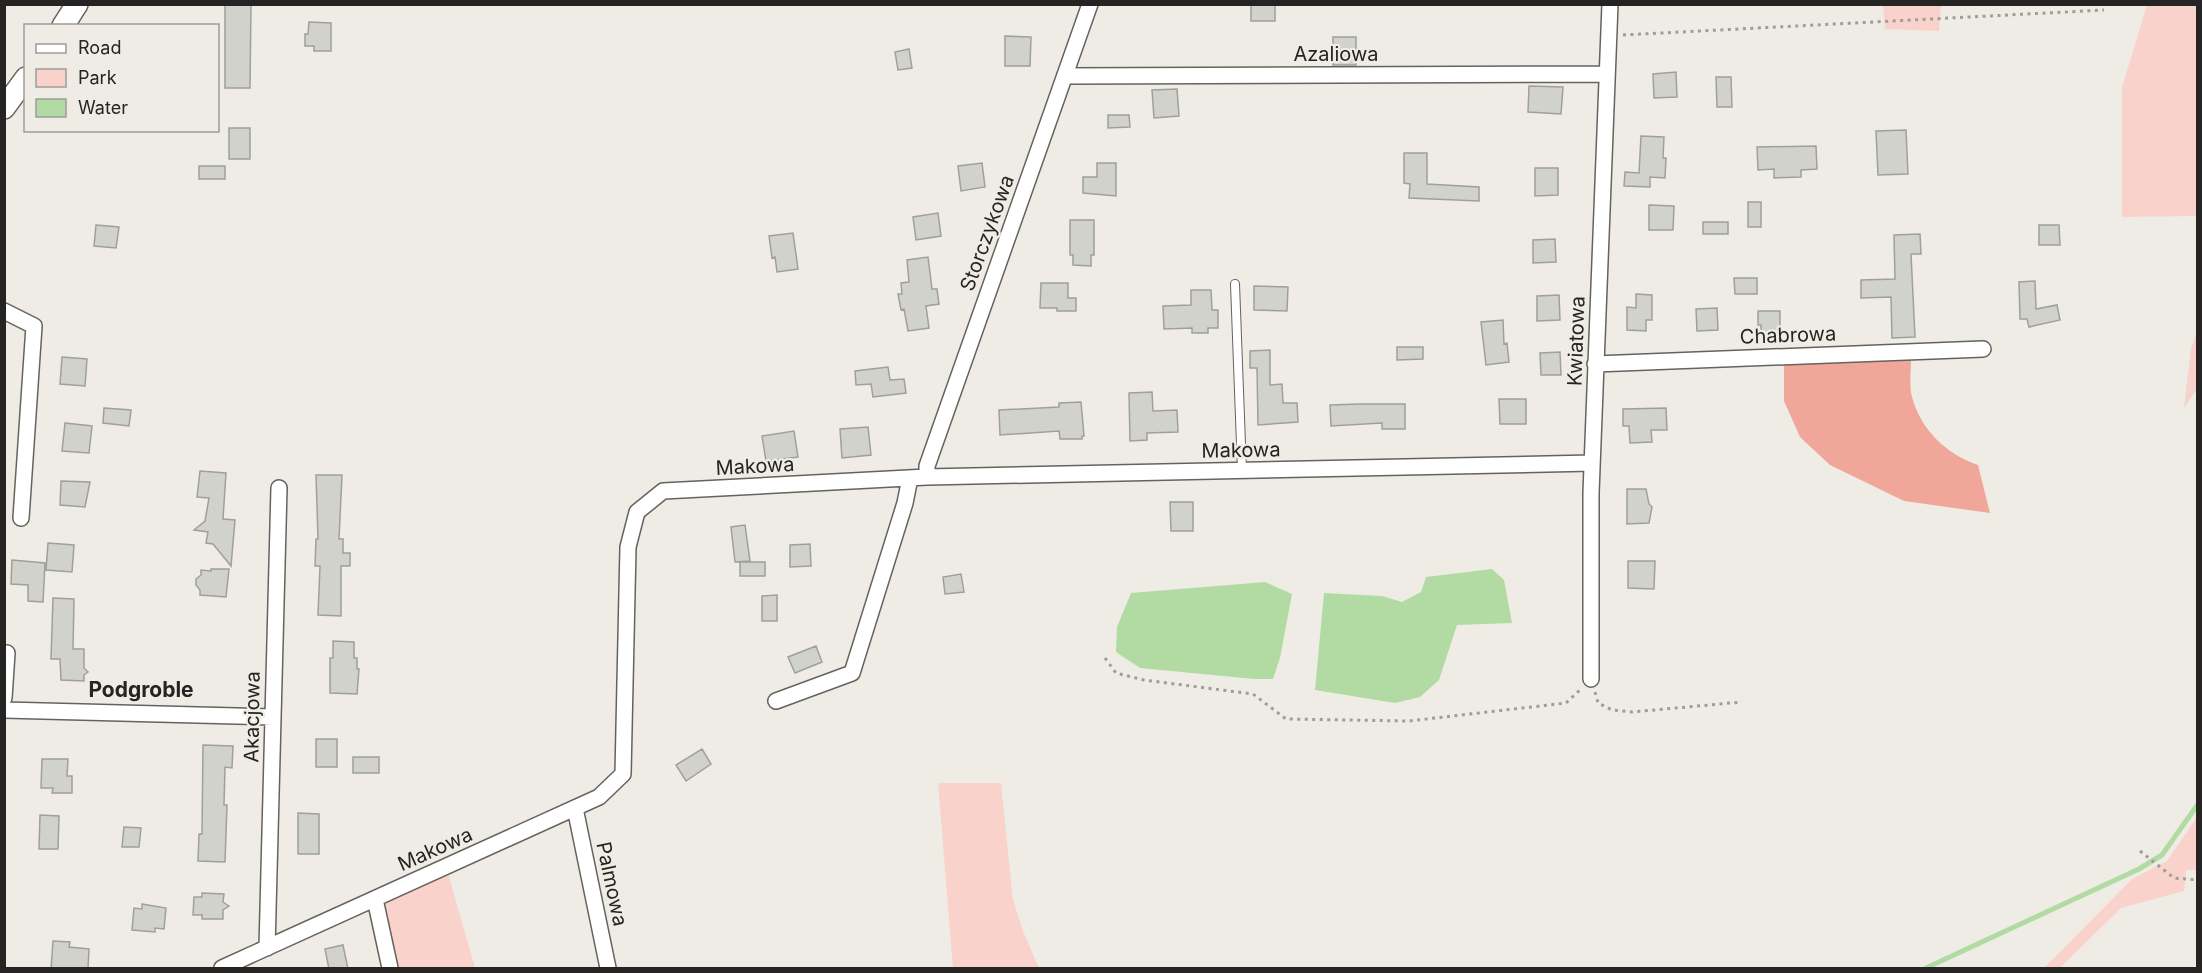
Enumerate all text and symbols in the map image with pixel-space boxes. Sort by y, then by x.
legend [24,24,219,132]
text: Road [78,37,121,58]
street label: Azaliowa [1294,42,1379,66]
text: Park [78,67,117,88]
text: Water [78,97,128,118]
street label: Storczykowa [955,172,1019,294]
street label: Kwiatowa [1562,295,1590,387]
street label: Chabrowa [1739,321,1837,349]
street label: Makowa [1201,437,1281,463]
street label: Makowa [715,452,795,480]
street label: Akacjowa [239,671,265,763]
district label: Podgroble [88,677,194,702]
street label: Makowa [394,822,476,876]
street label: Palmowa [591,840,633,928]

